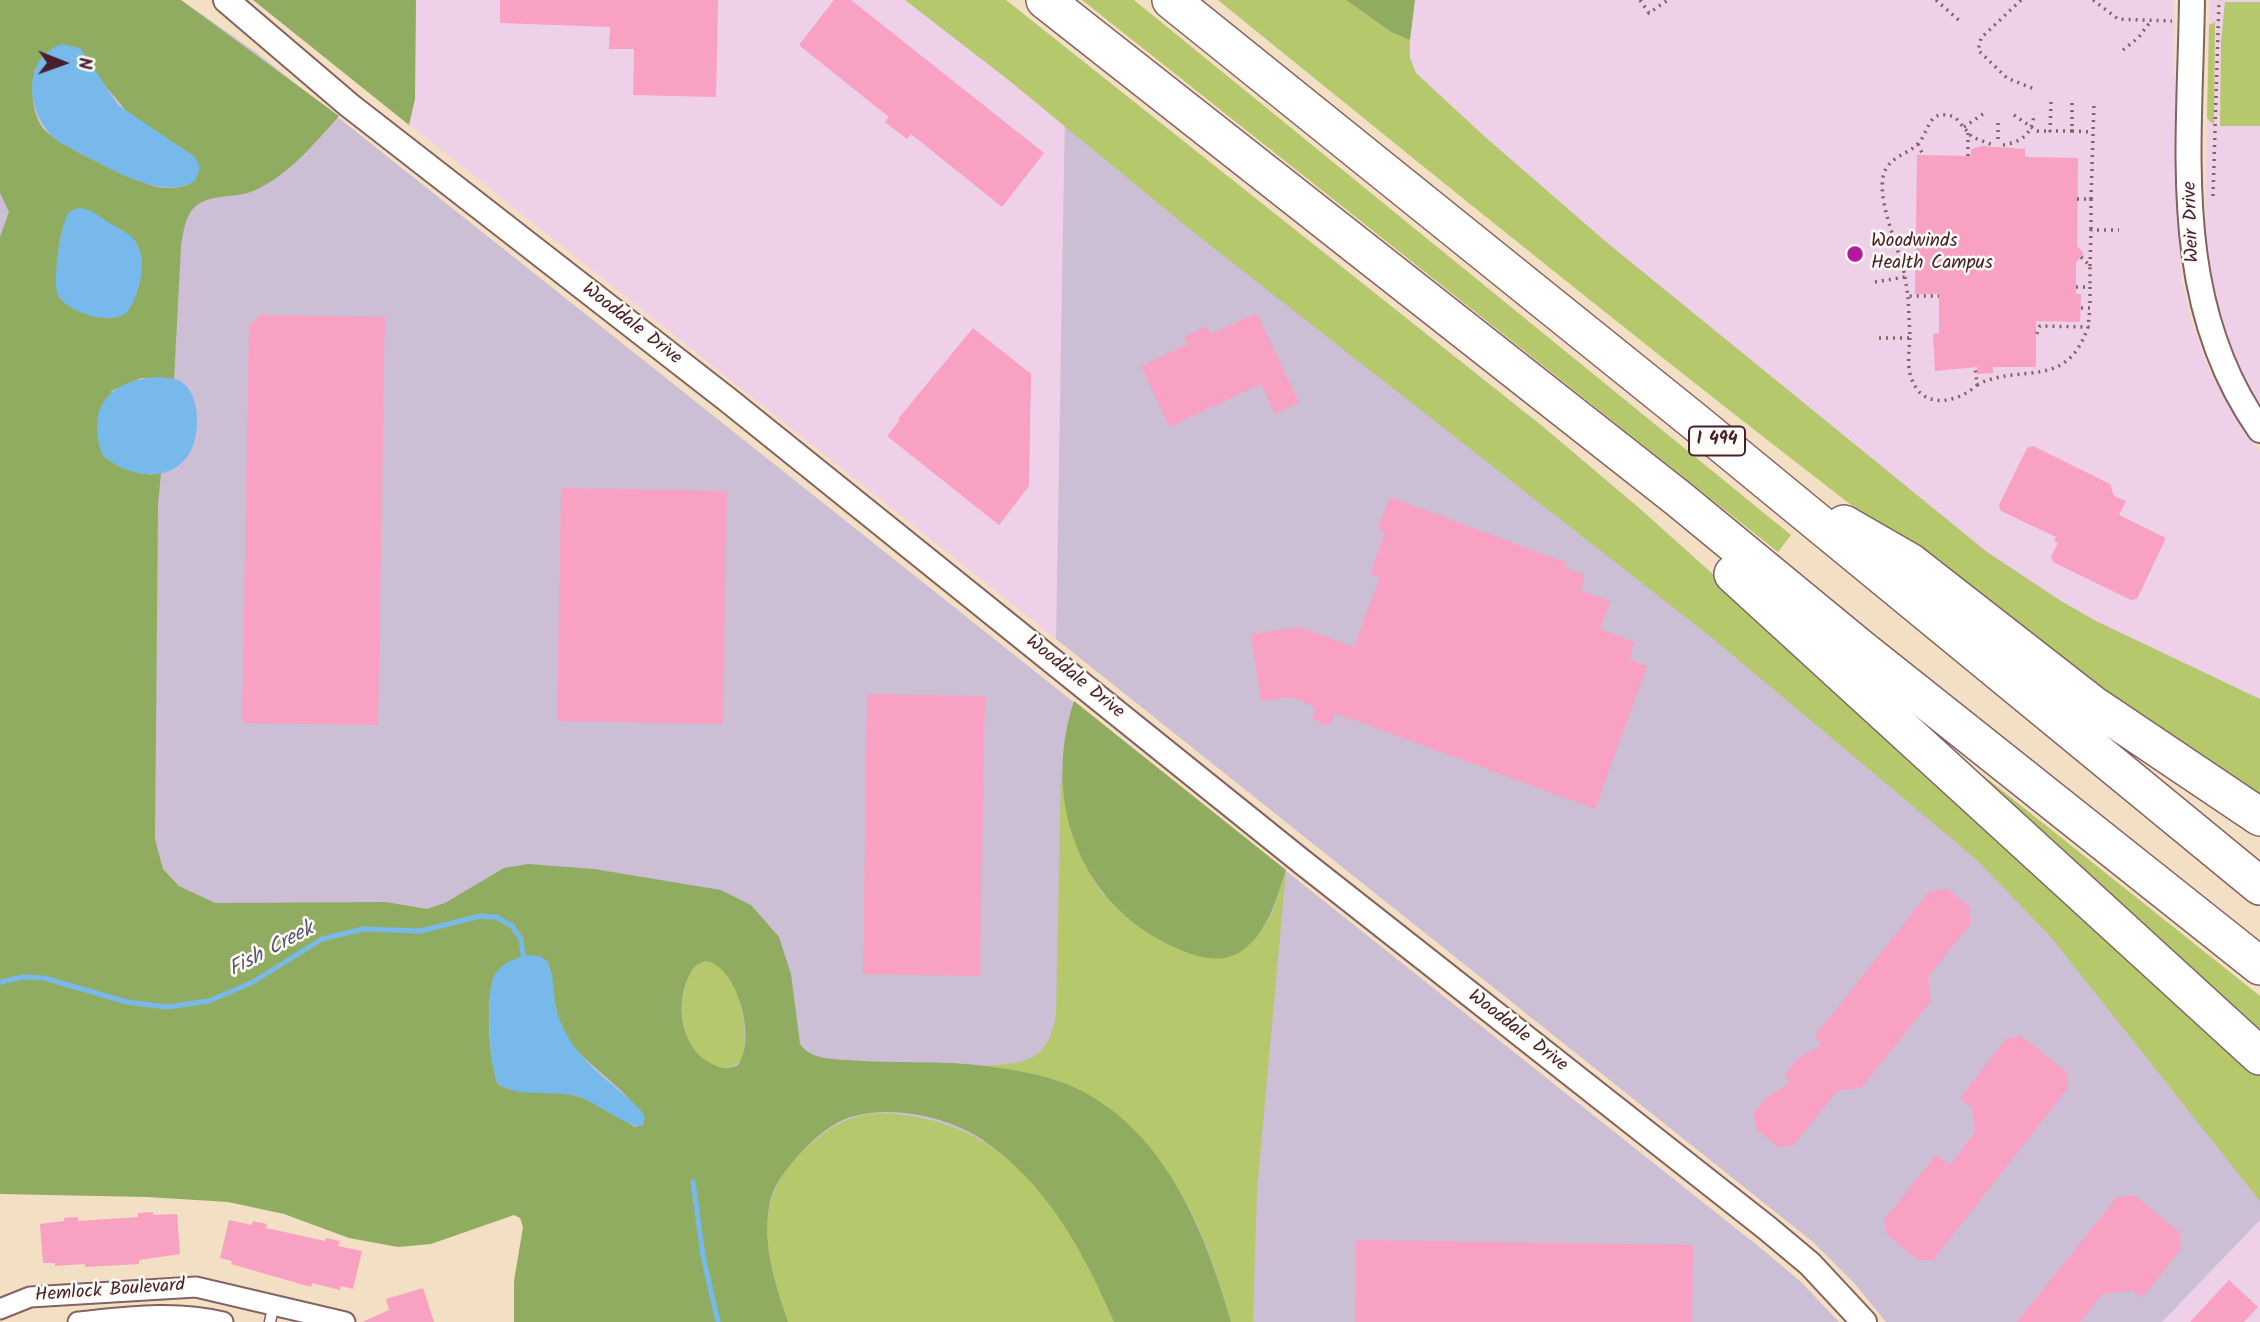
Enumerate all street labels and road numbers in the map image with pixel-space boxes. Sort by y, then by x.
street label: Weir Drive [2180,181,2206,263]
street label: Wooddale Drive [577,279,685,371]
road number: I 494 [1689,426,1745,456]
street label: Wooddale Drive [1020,631,1128,725]
street label: Wooddale Drive [1463,986,1571,1078]
street label: Hemlock Boulevard [34,1275,186,1309]

